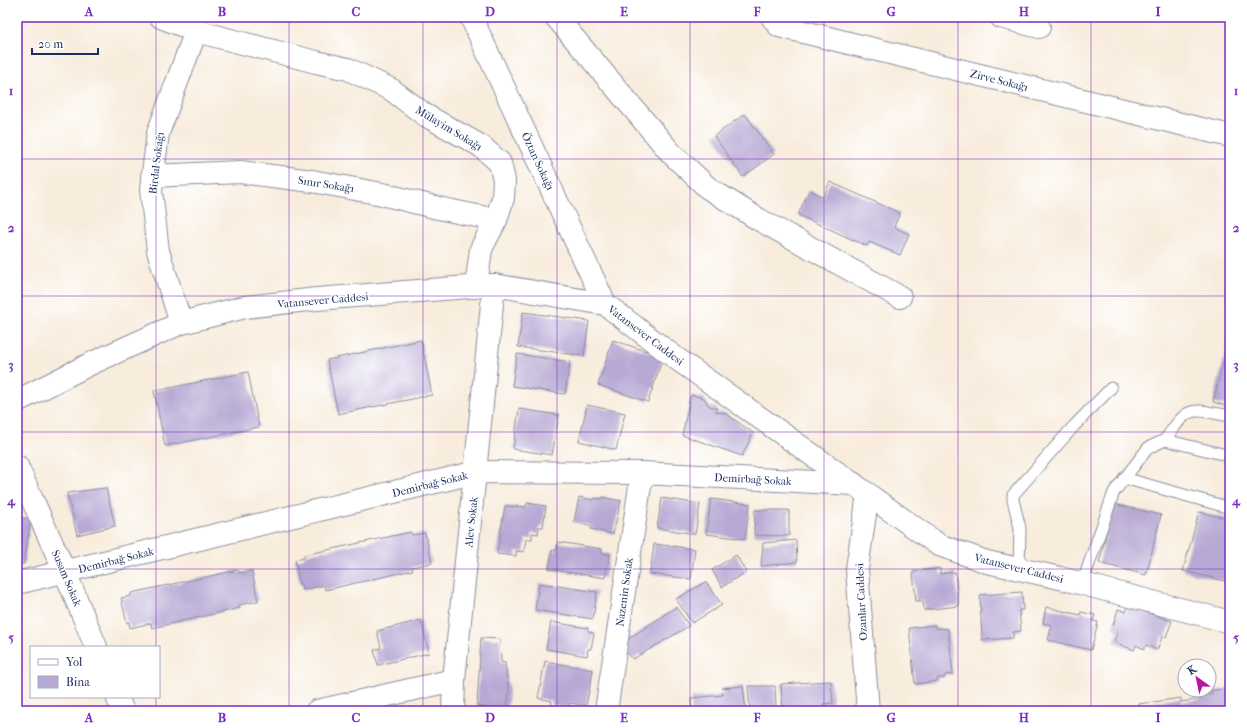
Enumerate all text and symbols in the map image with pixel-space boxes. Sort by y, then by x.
text: A [84,4,94,19]
text: B [218,4,227,19]
text: C [352,4,361,19]
text: D [485,4,495,19]
text: E [620,4,628,19]
text: F [753,4,761,19]
text: G [886,4,896,19]
text: H [1019,4,1030,19]
text: I [1155,4,1161,19]
scale bar [32,30,98,56]
text: 20 m [38,37,63,51]
street label: Zirve Sokağı [968,67,1030,94]
text: 1 [9,83,14,98]
text: 1 [1234,83,1239,98]
street label: Mülayim Sokağı [413,103,485,154]
street label: Öztan Sokağı [518,130,557,193]
street label: Birdal Sokağı [146,131,167,195]
street label: Sınır Sokağı [297,174,356,195]
text: 2 [8,220,15,235]
text: 2 [1233,220,1240,235]
street label: Vatansever Caddesi [276,290,370,311]
street label: Vatansever Caddesi [605,302,687,369]
text: 3 [8,357,14,373]
text: 3 [1233,357,1239,373]
street label: Demirbağ Sokak [391,469,470,500]
street label: Demirbağ Sokak [714,471,792,488]
text: 4 [6,493,16,509]
text: 4 [1231,493,1241,509]
street label: Alev Sokak [462,496,481,549]
street label: Demirbağ Sokak [77,545,156,576]
street label: Susam Sokak [49,548,84,609]
street label: Vatansever Caddesi [972,551,1065,586]
street label: Nazenin Sokak [613,556,636,627]
street label: Ozanlar Caddesi [853,562,870,641]
text: 5 [8,630,14,645]
text: 5 [1233,630,1239,645]
legend [30,646,160,698]
text: Yol [65,655,83,669]
north arrow [1177,658,1217,698]
text: K [1185,662,1200,678]
text: Bina [66,675,90,689]
text: A [84,710,94,725]
text: B [218,710,227,725]
text: C [352,710,361,725]
text: D [485,710,495,725]
text: E [620,710,628,725]
text: F [753,710,761,725]
text: G [886,710,896,725]
text: H [1019,710,1030,725]
text: I [1155,710,1161,725]

